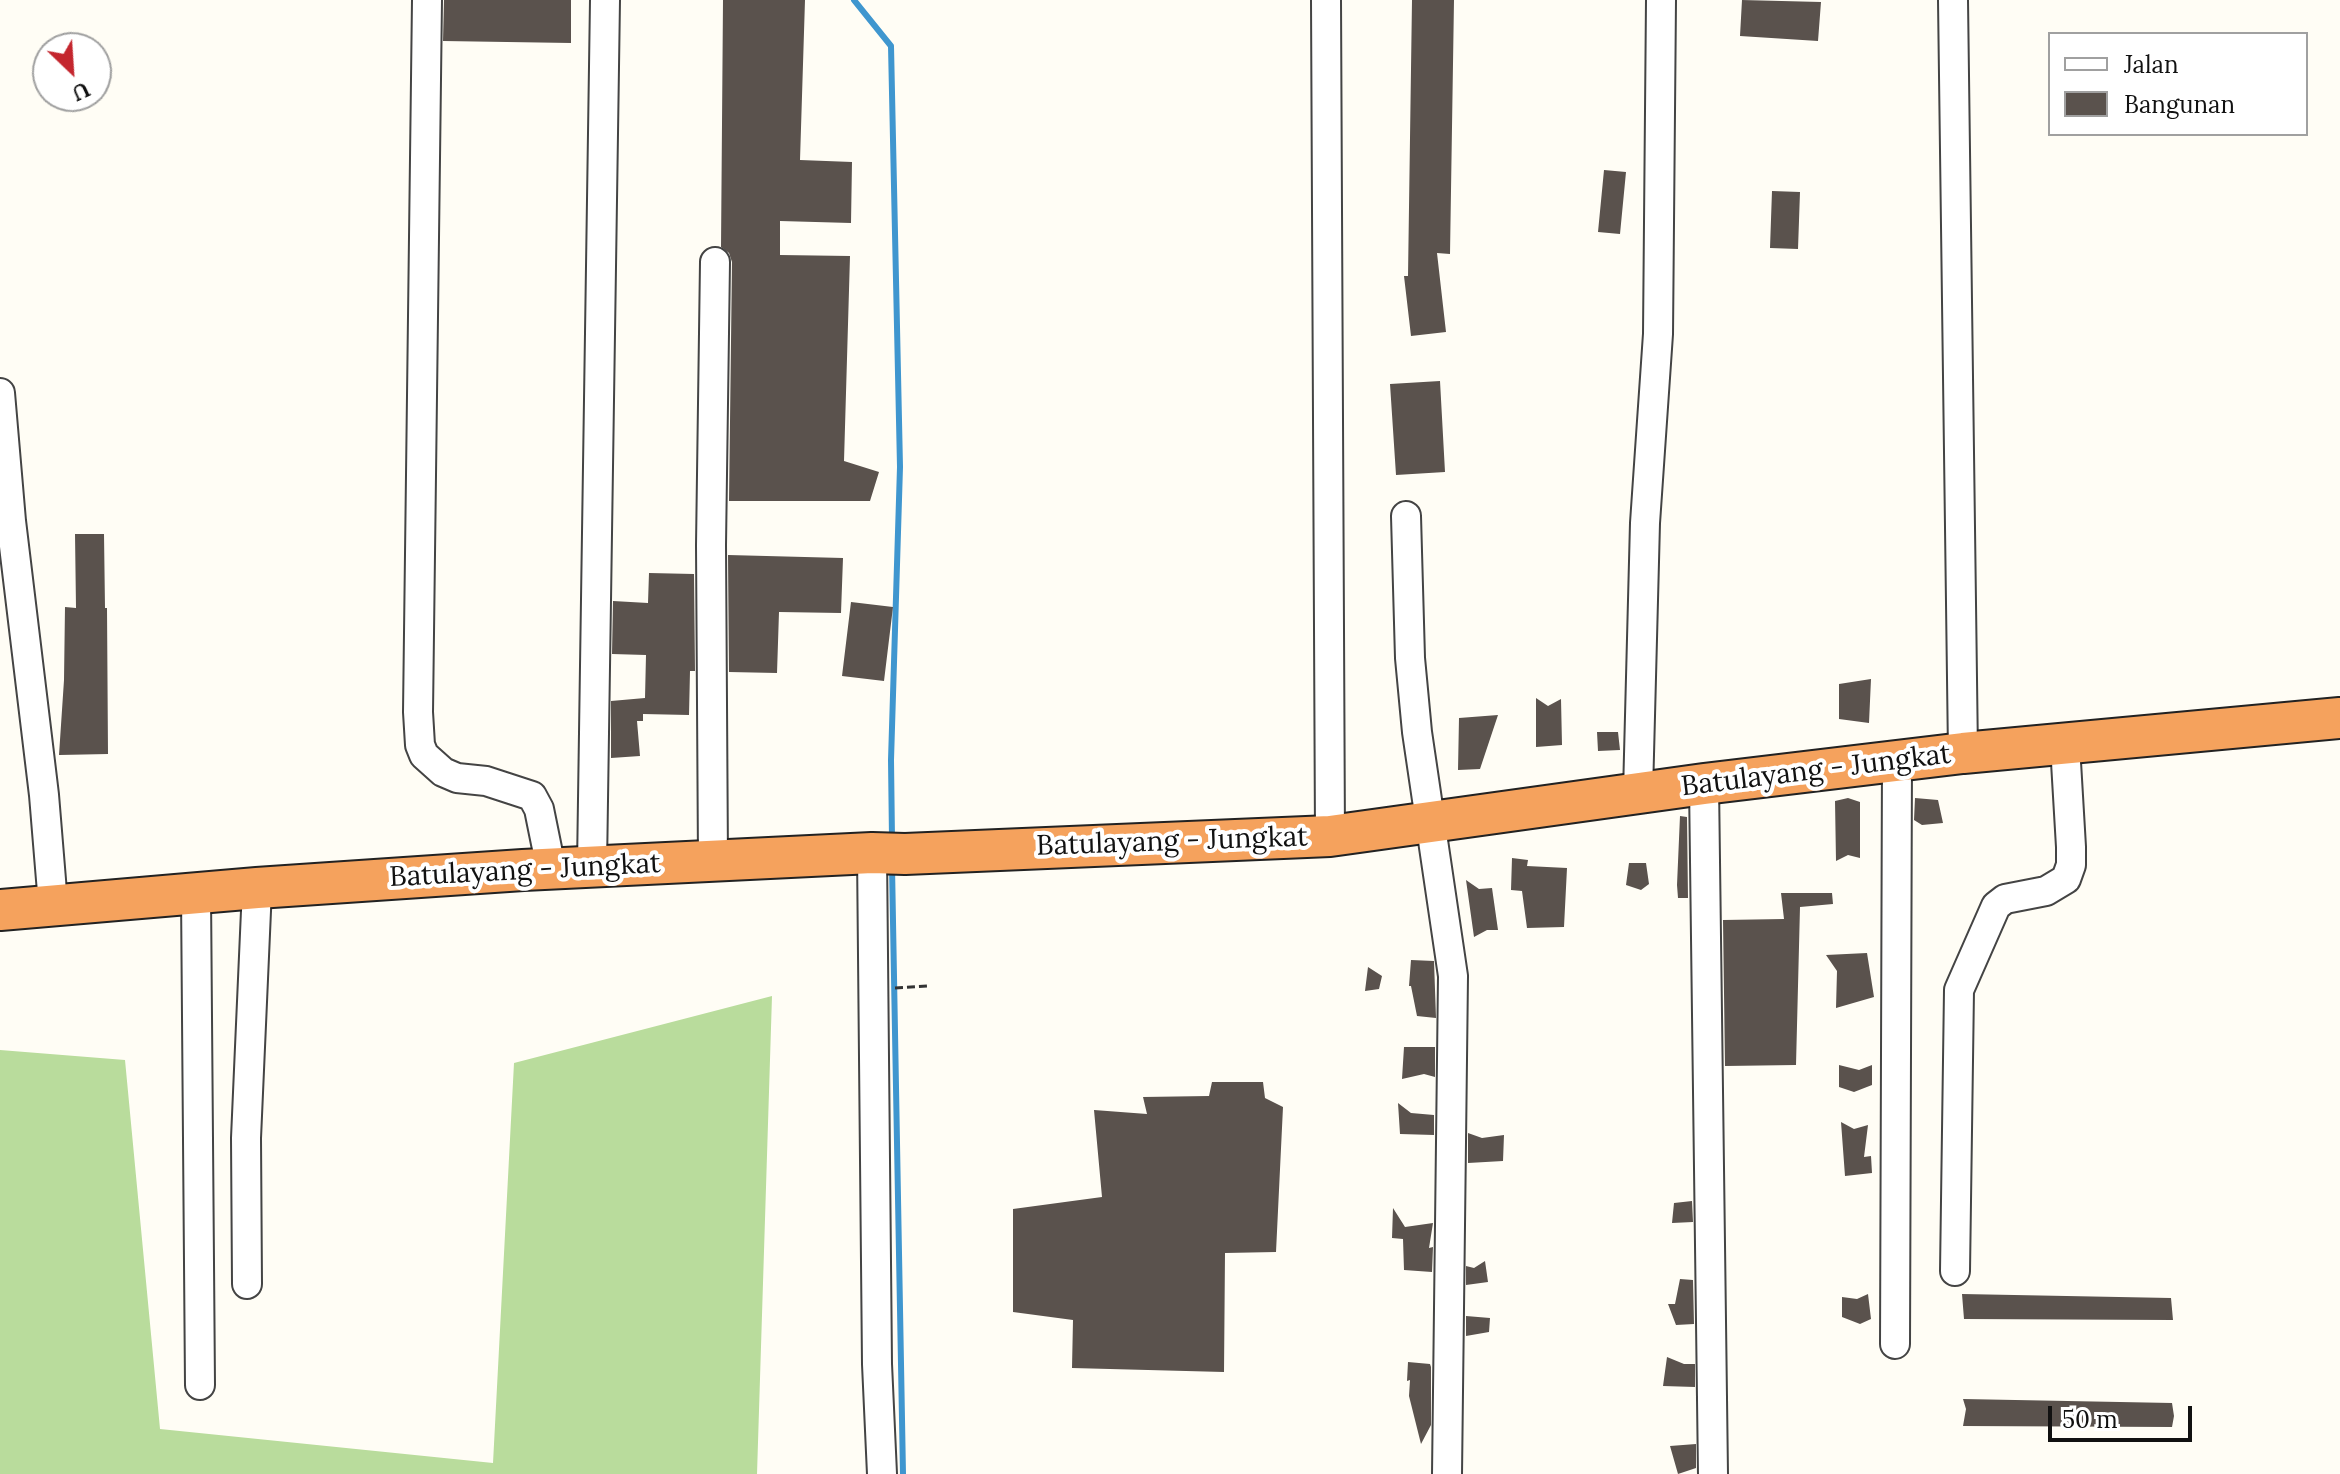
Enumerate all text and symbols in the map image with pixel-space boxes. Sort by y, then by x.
north arrow [32,32,112,112]
legend [2048,32,2308,136]
text: Jalan [2124,49,2178,80]
text: U [68,76,95,108]
text: Bangunan [2124,89,2235,120]
street label: Batulayang - Jungkat [1679,738,1953,804]
street label: Batulayang - Jungkat [1036,820,1308,864]
street label: Batulayang - Jungkat [389,847,661,895]
scale bar [2052,1390,2196,1440]
text: 50 m [2062,1404,2118,1435]

